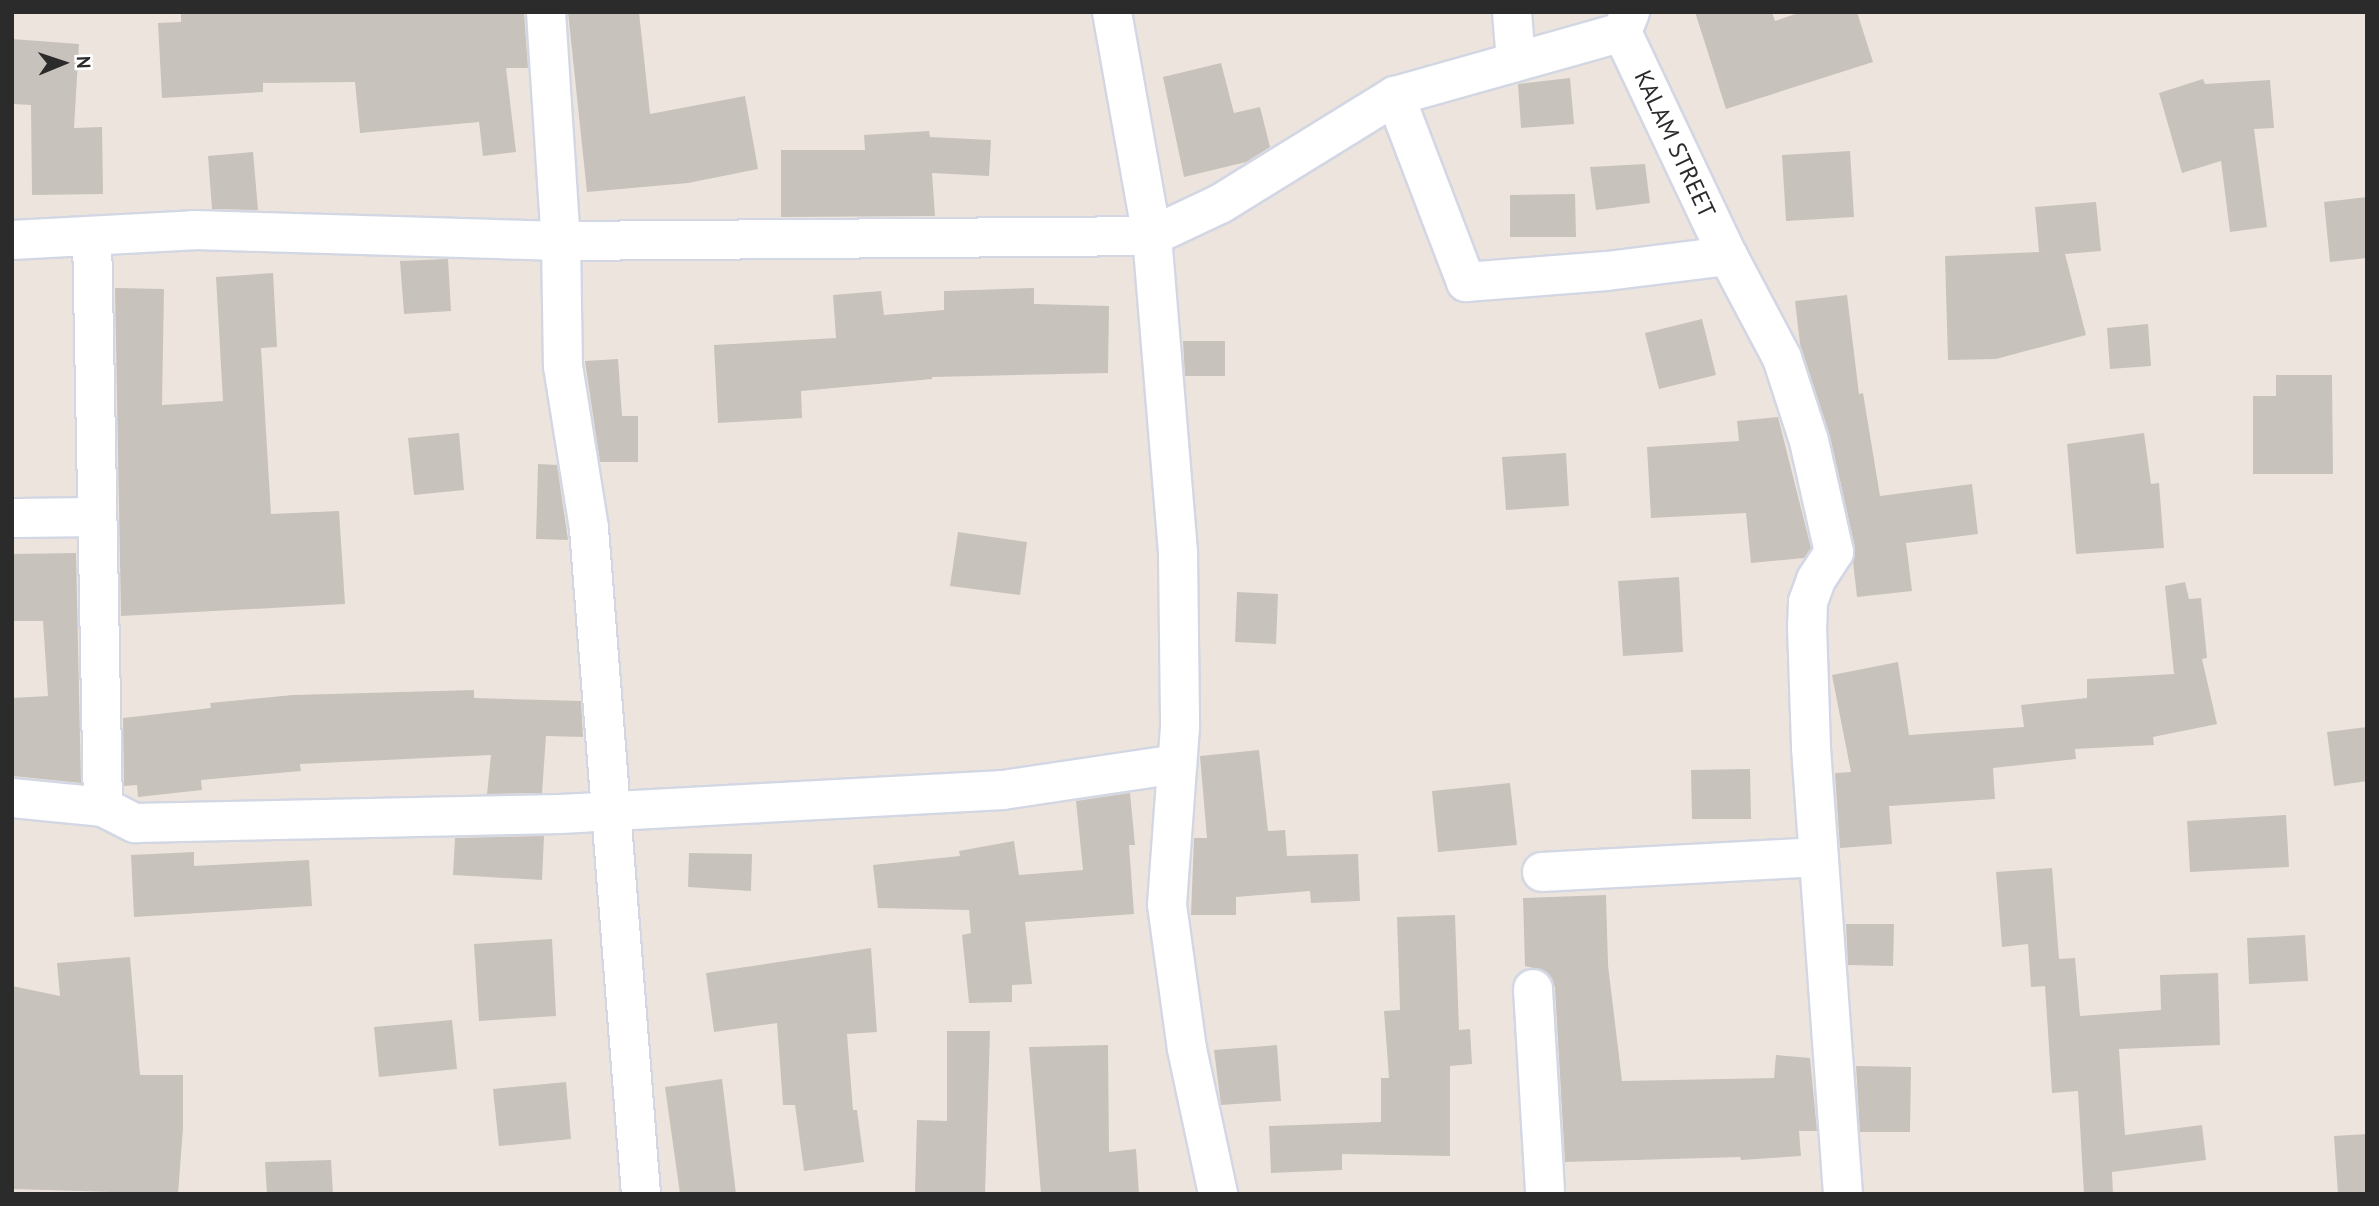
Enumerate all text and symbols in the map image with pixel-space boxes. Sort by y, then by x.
north arrow [28,28,98,98]
text: N [72,56,96,69]
street label: KALAM STREET [1628,66,1722,222]

